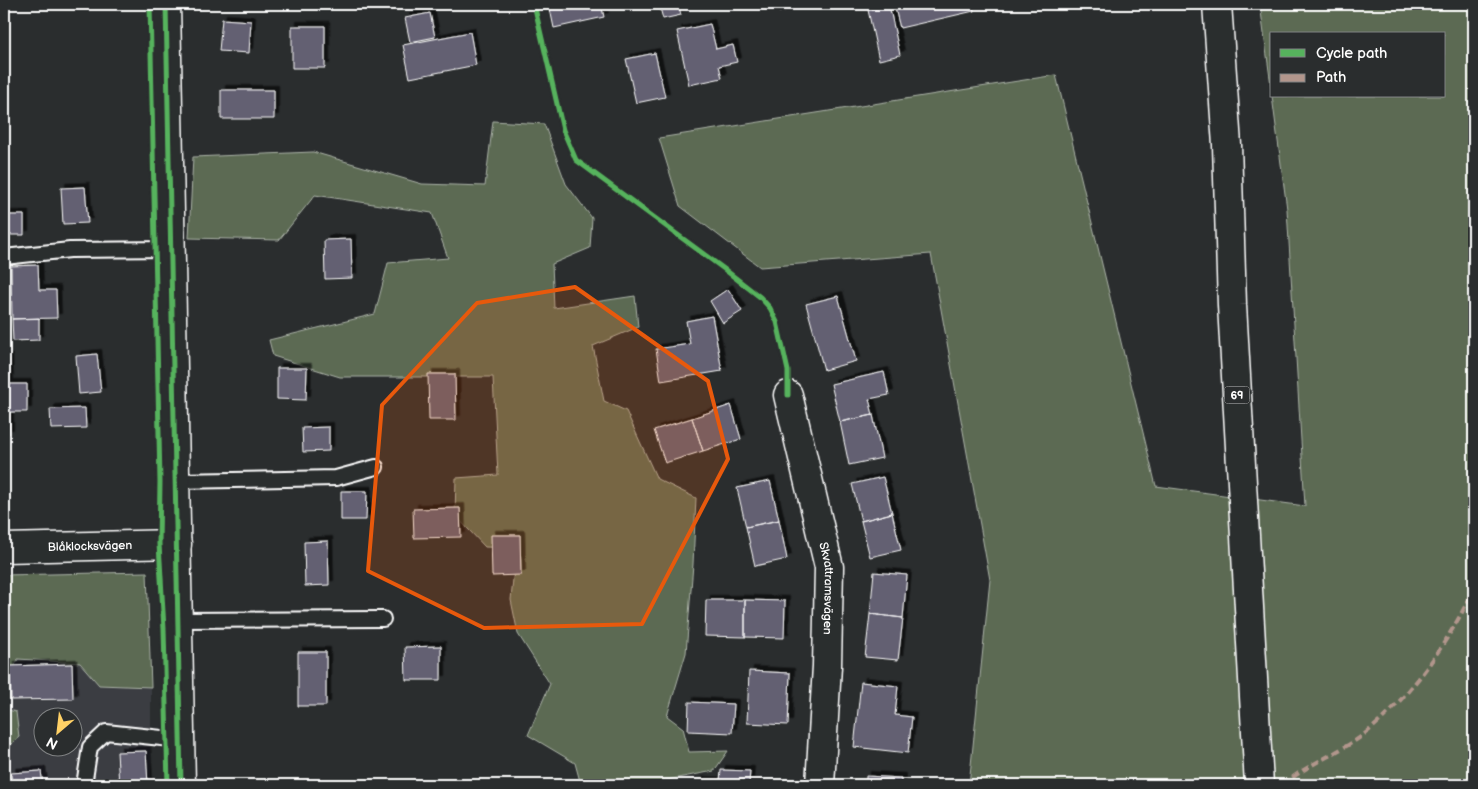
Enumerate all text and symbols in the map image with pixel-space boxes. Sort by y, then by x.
legend [1270,32,1446,98]
text: Cycle path [1316,44,1387,63]
text: Path [1316,68,1346,87]
road number: 69 [1224,386,1250,404]
street label: Blåklocksvägen [48,538,133,555]
street label: Skvattramsvägen [815,541,836,635]
north arrow [32,706,82,756]
text: N [43,733,61,753]

